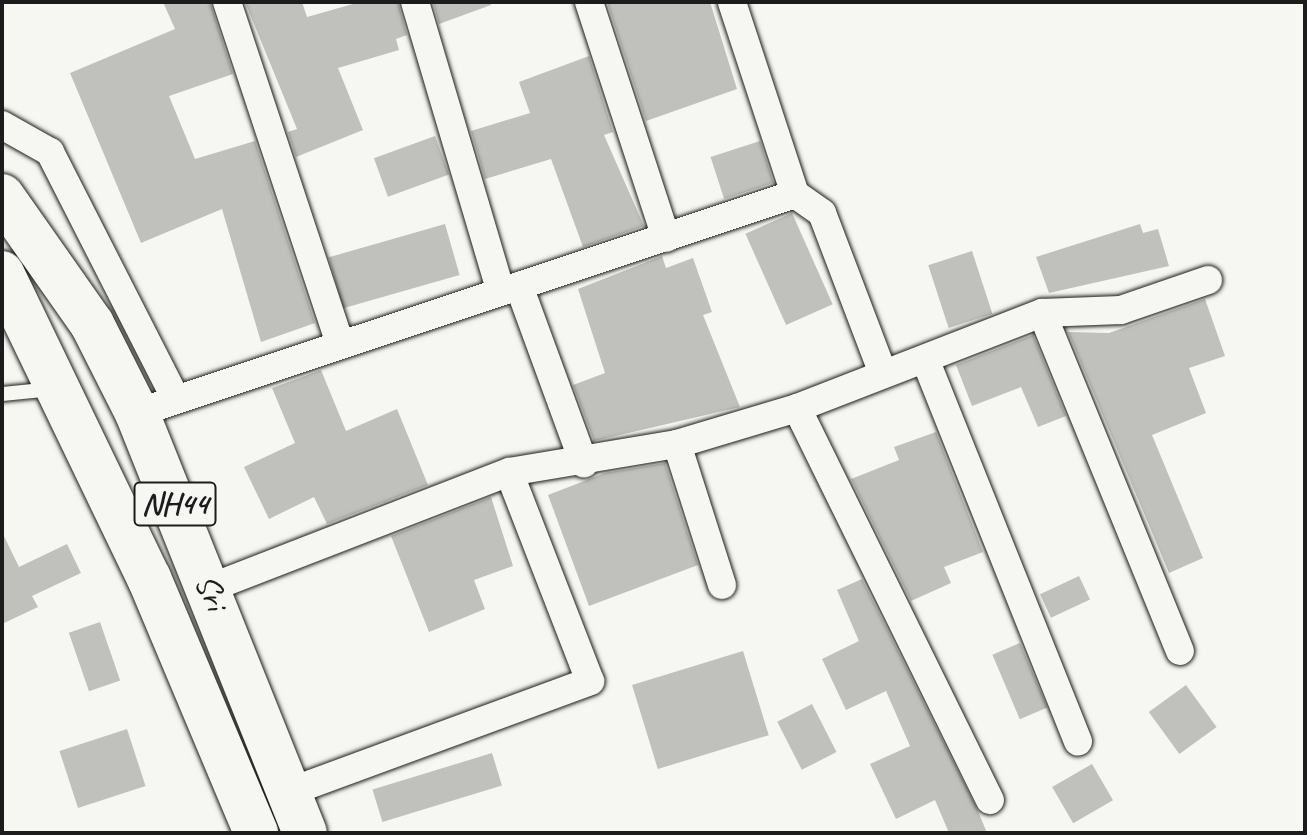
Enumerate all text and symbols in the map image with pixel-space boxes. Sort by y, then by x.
road number: NH44 [133,476,217,532]
street label: Sri [187,568,237,616]

